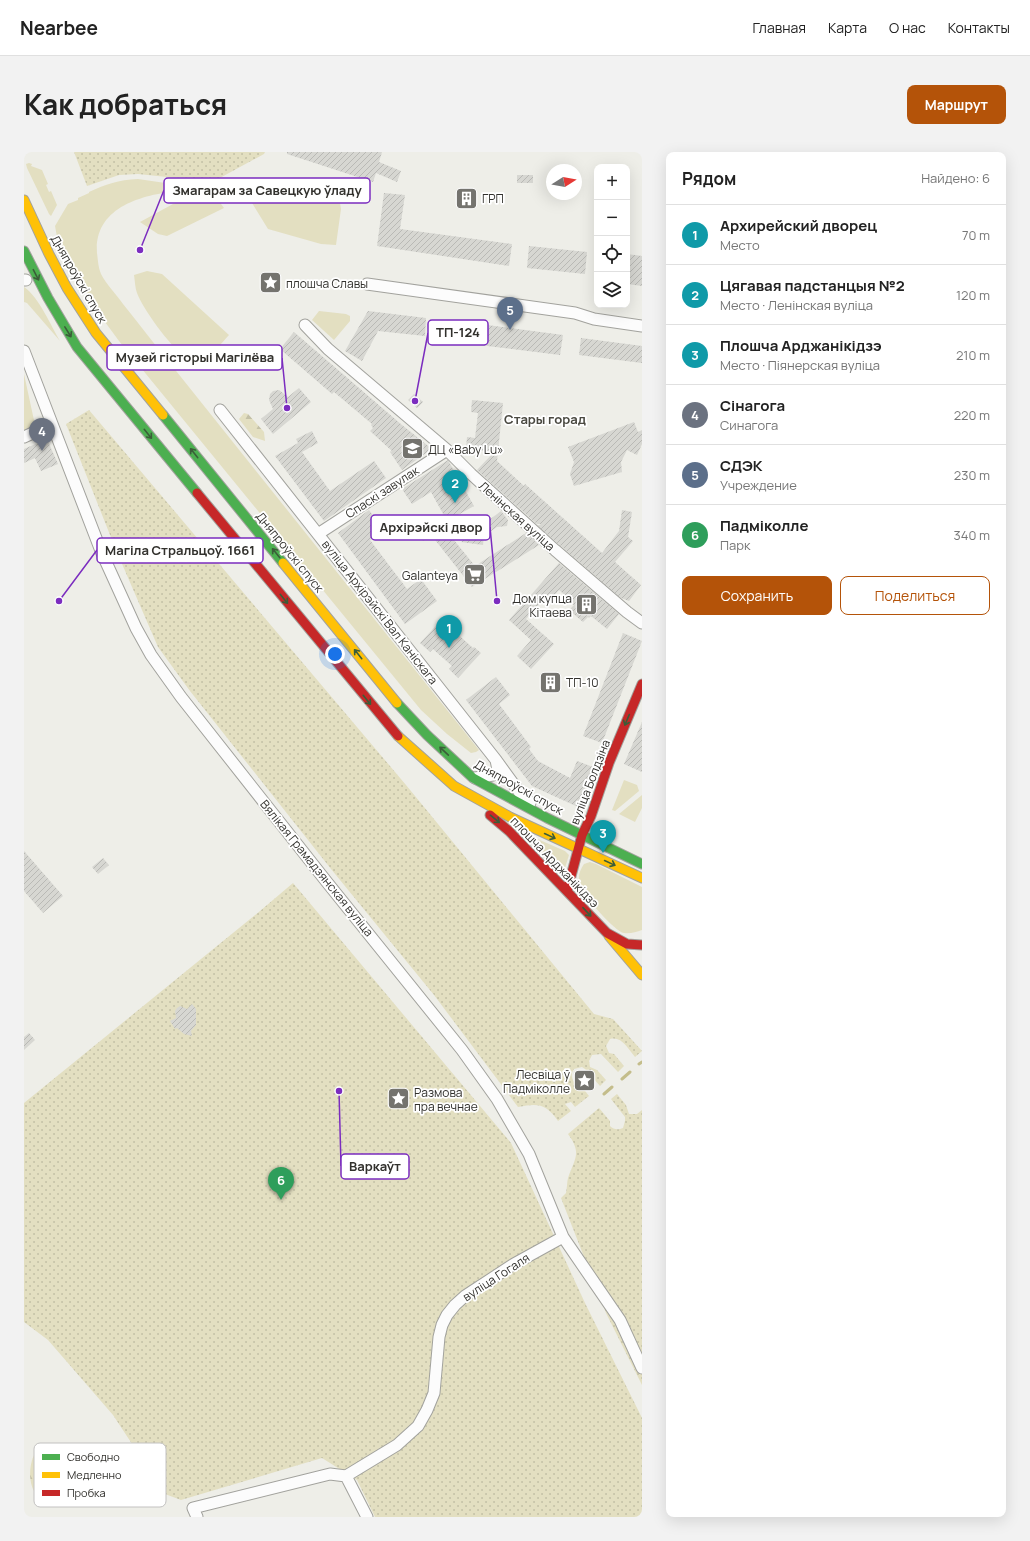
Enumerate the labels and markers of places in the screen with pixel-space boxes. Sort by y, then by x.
callout: Змагарам за Савецкую ўладу [164,178,370,203]
building icon: ГРП [454,185,480,211]
place label: ГРП [482,190,504,207]
place icon: плошча Славы [257,270,283,296]
place label: плошча Славы [286,275,368,292]
pin: 5 [497,297,523,330]
callout: ТП-124 [428,320,488,345]
callout: Музей гісторыі Магілёва [107,345,282,370]
pin: 4 [29,418,55,451]
school or university icon: ДЦ «Baby Lu» [400,436,426,462]
place label: ДЦ «Baby Lu» [428,441,504,458]
pin: 2 [442,470,468,503]
callout: Архірэйскі двор [371,515,490,540]
callout: Магіла Стральцоў. 1661 [97,538,263,563]
supermarket icon: Galanteya [461,562,487,588]
place label: Galanteya [402,567,458,584]
place label: Дом купца Кітаева [512,590,572,621]
building icon: Дом купца Кітаева [574,592,600,618]
pin: 1 [436,615,462,648]
building icon: ТП-10 [538,669,564,695]
place label: ТП-10 [566,674,599,691]
pin: 3 [590,820,616,853]
place label: Лесвіца ў Падміколле [503,1066,571,1097]
place icon: Лесвіца ў Падміколле [572,1068,598,1094]
place label: Размова пра вечнае [414,1084,478,1115]
place icon: Размова пра вечнае [386,1086,412,1112]
callout: Варкаўт [341,1154,409,1179]
pin: 6 [268,1167,294,1200]

